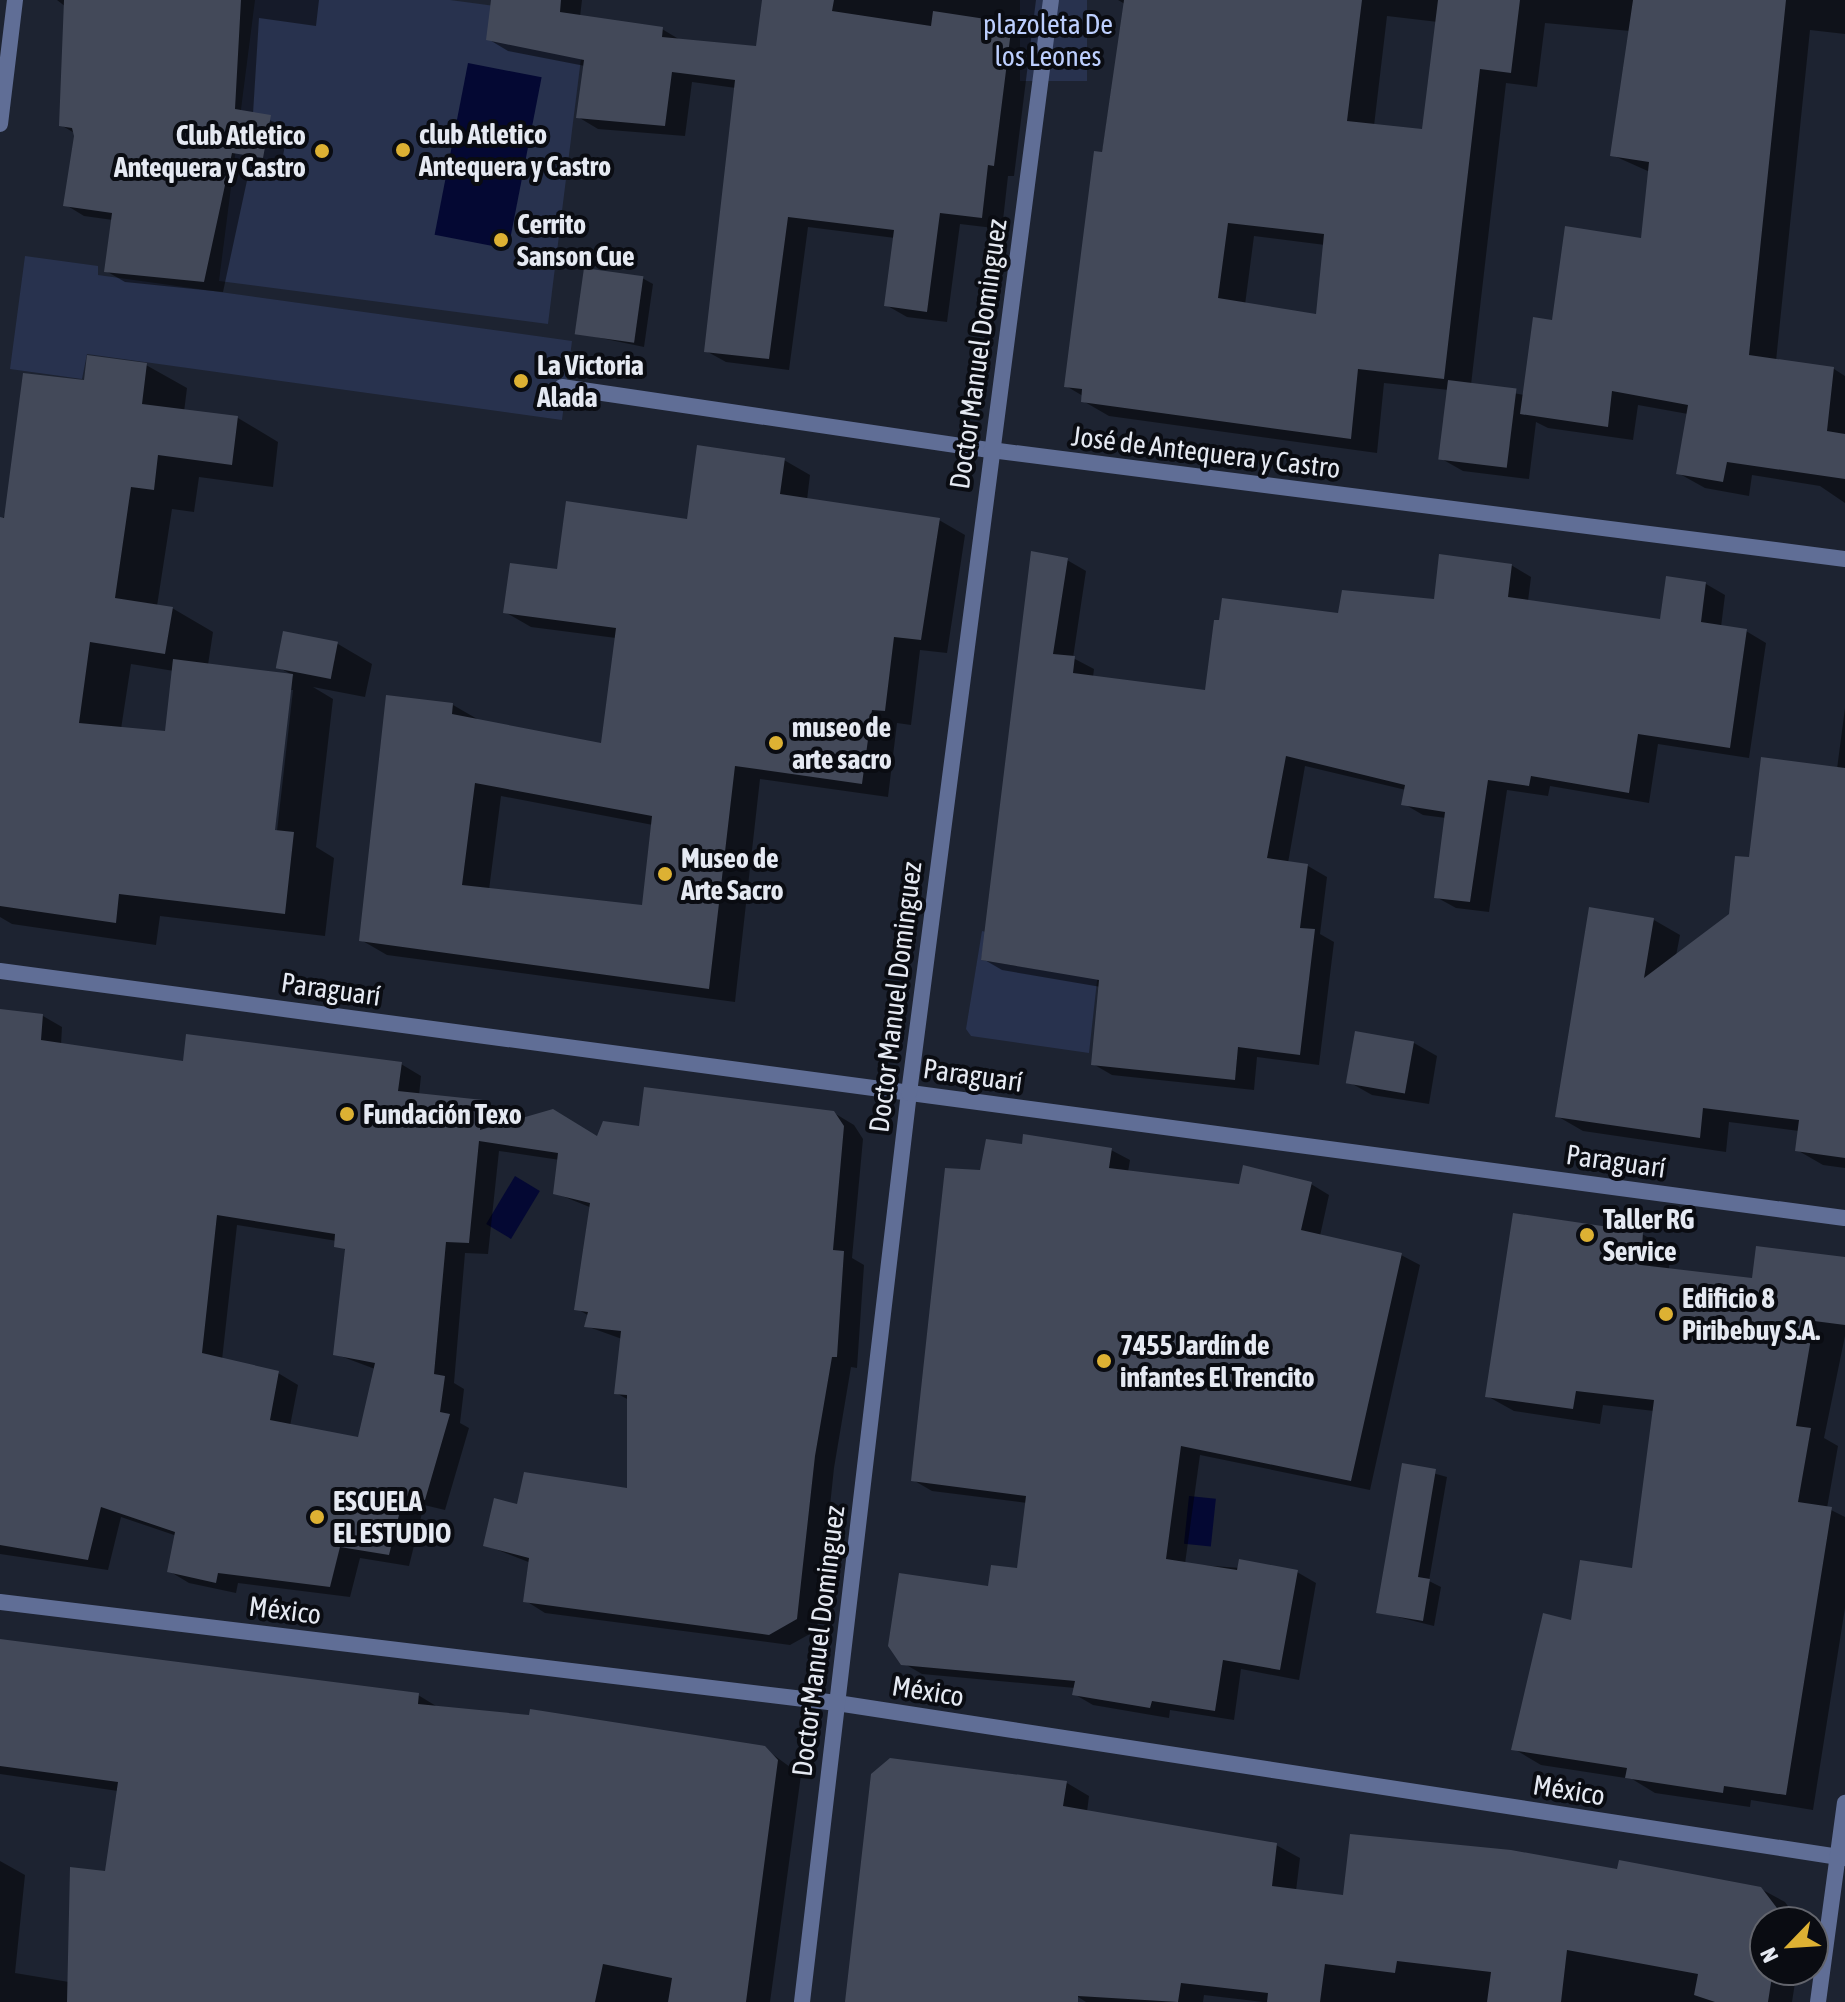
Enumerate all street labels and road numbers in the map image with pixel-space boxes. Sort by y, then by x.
street label: Doctor Manuel Dominguez [942,217,1014,491]
street label: José de Antequera y Castro [1070,419,1342,485]
street label: Doctor Manuel Dominguez [862,860,928,1134]
street label: Paraguarí [279,965,383,1013]
street label: Paraguarí [921,1051,1025,1099]
street label: Paraguarí [1564,1137,1668,1185]
street label: Doctor Manuel Dominguez [785,1504,851,1778]
street label: México [247,1589,323,1631]
street label: México [890,1669,966,1713]
street label: México [1531,1768,1607,1812]

